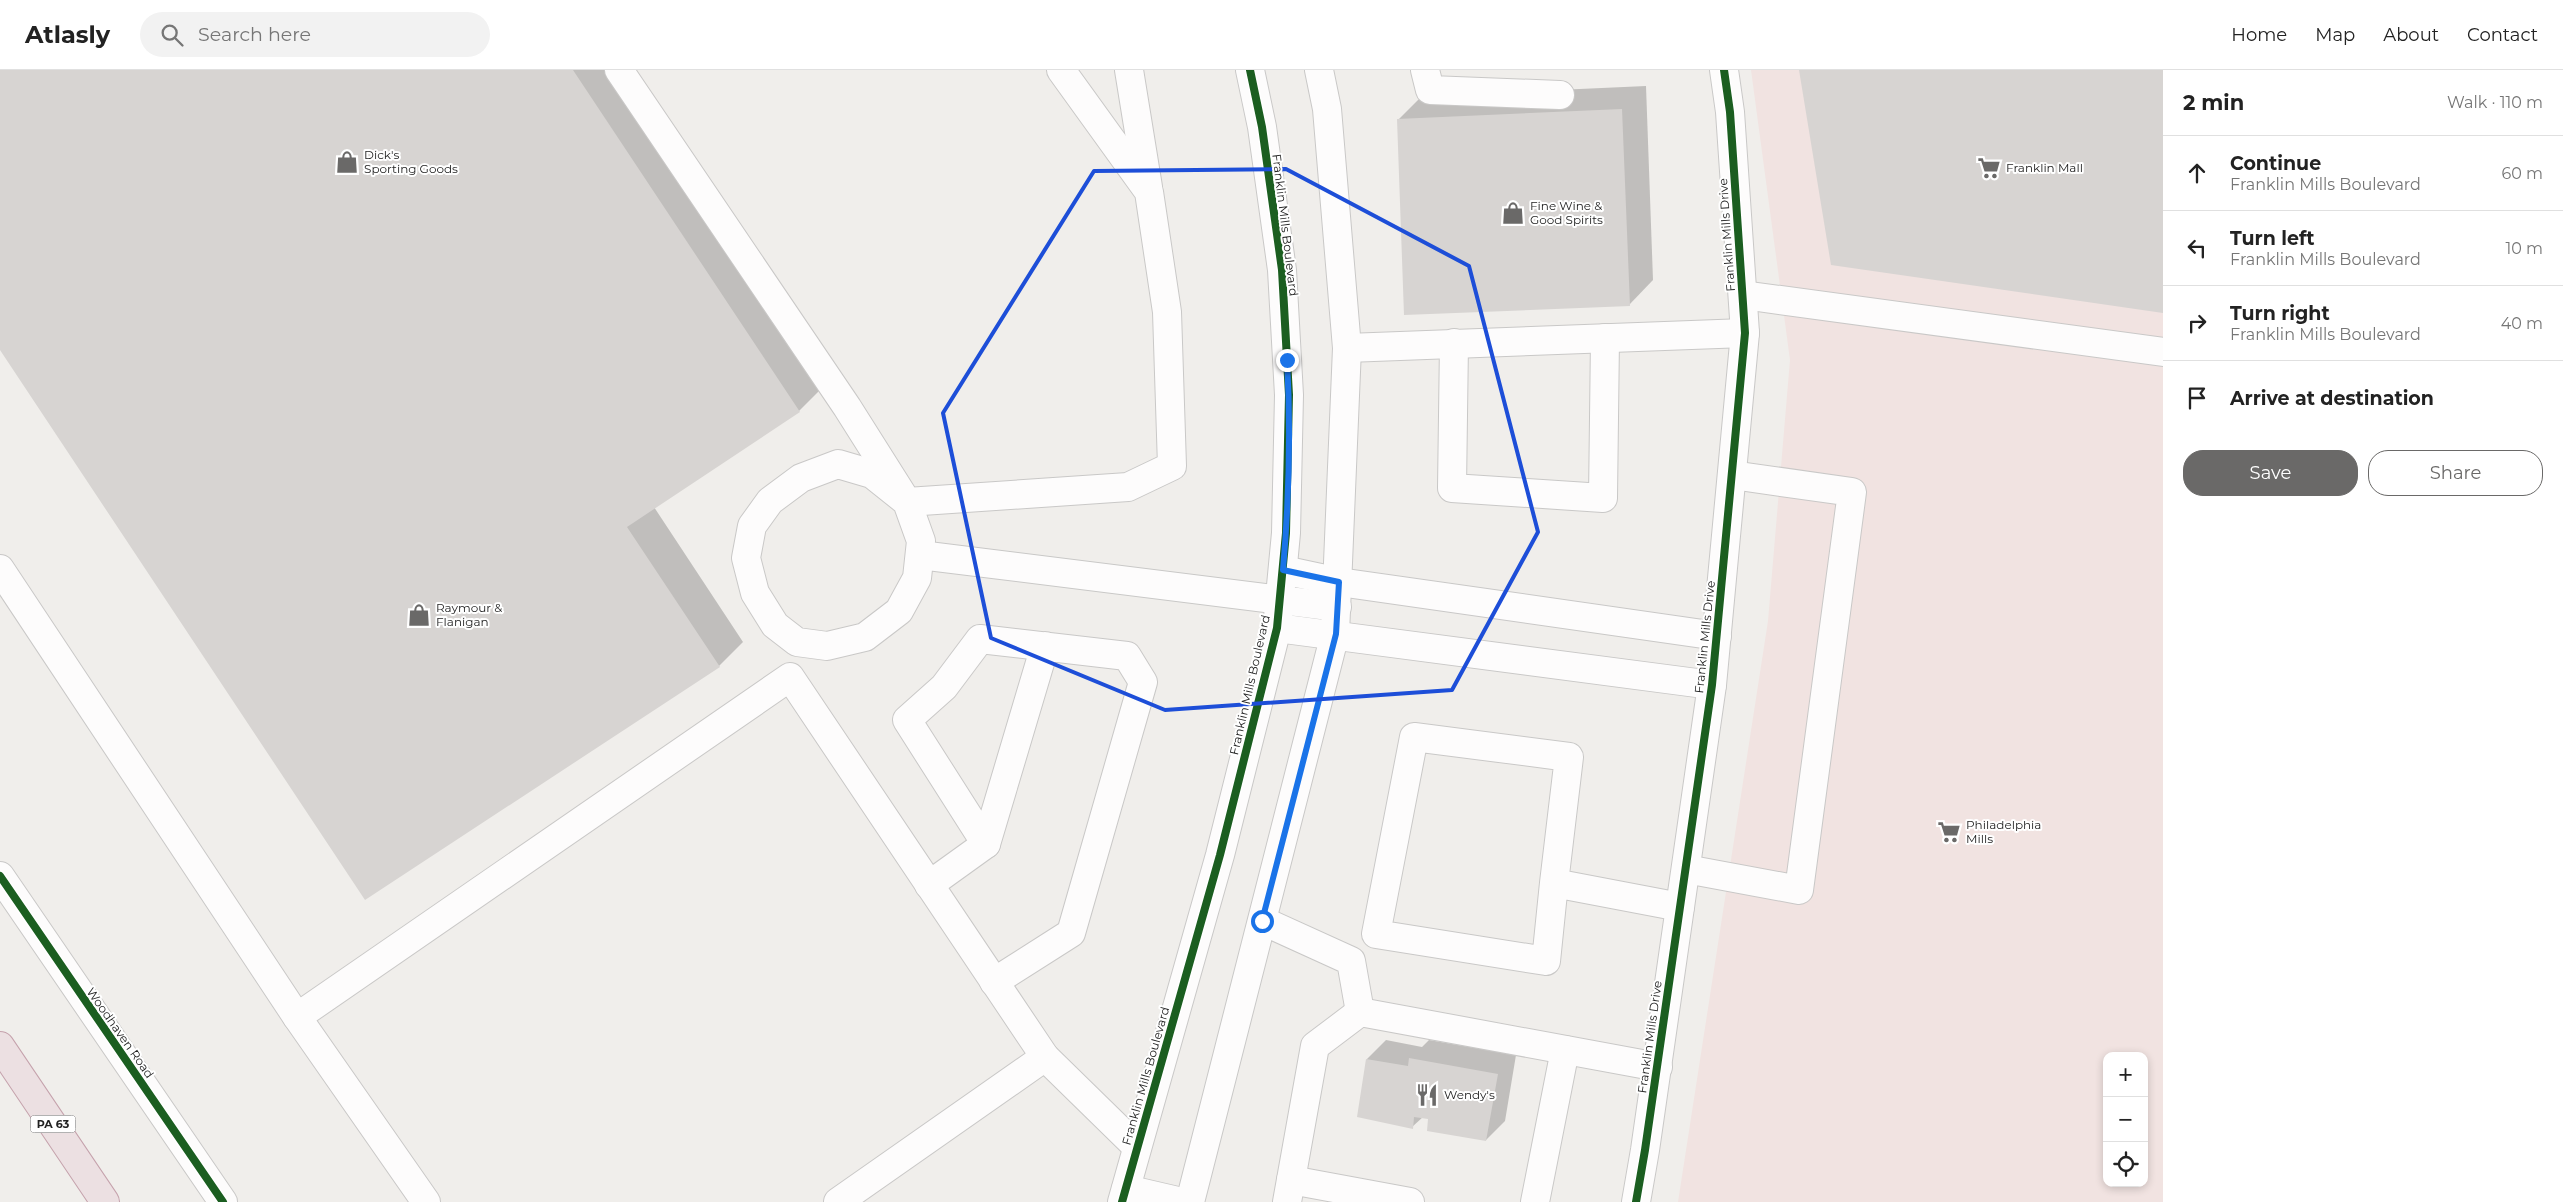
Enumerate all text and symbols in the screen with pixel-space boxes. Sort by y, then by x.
search box [140,12,490,57]
text: Atlasly [25,20,110,49]
icon: search [158,21,186,49]
text: Search here [198,23,311,46]
text: Home [2231,24,2287,46]
text: Map [2315,24,2355,46]
text: About [2383,24,2439,46]
text: Contact [2467,24,2538,46]
text: 2 min [2183,90,2244,115]
text: Walk · 110 m [2447,93,2543,112]
place label: Dick's Sporting Goods [364,147,458,176]
shop icon: Dick's Sporting Goods [334,149,360,175]
text: Continue [2230,152,2321,175]
street label: Franklin Mills Boulevard [1269,153,1302,297]
supermarket icon: Franklin Mall [1976,155,2002,181]
icon: ahead [2183,159,2211,187]
place label: Franklin Mall [2006,160,2083,175]
text: 60 m [2501,164,2543,183]
text: Franklin Mills Boulevard [2230,175,2421,194]
street label: Franklin Mills Drive [1715,178,1738,292]
place label: Fine Wine & Good Spirits [1530,198,1603,227]
shop icon: Fine Wine & Good Spirits [1500,200,1526,226]
text: Turn left [2230,227,2315,250]
icon: left [2183,234,2211,262]
text: 10 m [2505,239,2543,258]
text: Franklin Mills Boulevard [2230,250,2421,269]
text: Turn right [2230,302,2330,325]
icon: right [2183,309,2211,337]
text: 40 m [2501,314,2543,333]
text: Franklin Mills Boulevard [2230,325,2421,344]
route end [1276,349,1299,372]
icon: arrive [2183,384,2211,412]
text: Arrive at destination [2230,387,2434,410]
button: Save [2183,450,2358,496]
button: Share [2368,450,2543,496]
street label: Franklin Mills Drive [1691,580,1718,694]
place label: Raymour & Flanigan [436,600,502,629]
shop icon: Raymour & Flanigan [406,602,432,628]
street label: Franklin Mills Boulevard [1226,613,1273,756]
place label: Philadelphia Mills [1966,817,2041,846]
supermarket icon: Philadelphia Mills [1936,819,1962,845]
route start [1251,910,1274,933]
street label: Franklin Mills Drive [1634,980,1665,1094]
street label: Woodhaven Road [84,985,157,1081]
street label: Franklin Mills Boulevard [1119,1005,1172,1147]
map controls [2103,1052,2148,1187]
button: + [2103,1052,2148,1097]
restaurant icon: Wendy's [1414,1082,1440,1108]
place label: Wendy's [1444,1087,1495,1102]
button: − [2103,1097,2148,1142]
road number: PA 63 [30,1116,76,1132]
button: locate [2103,1142,2148,1187]

